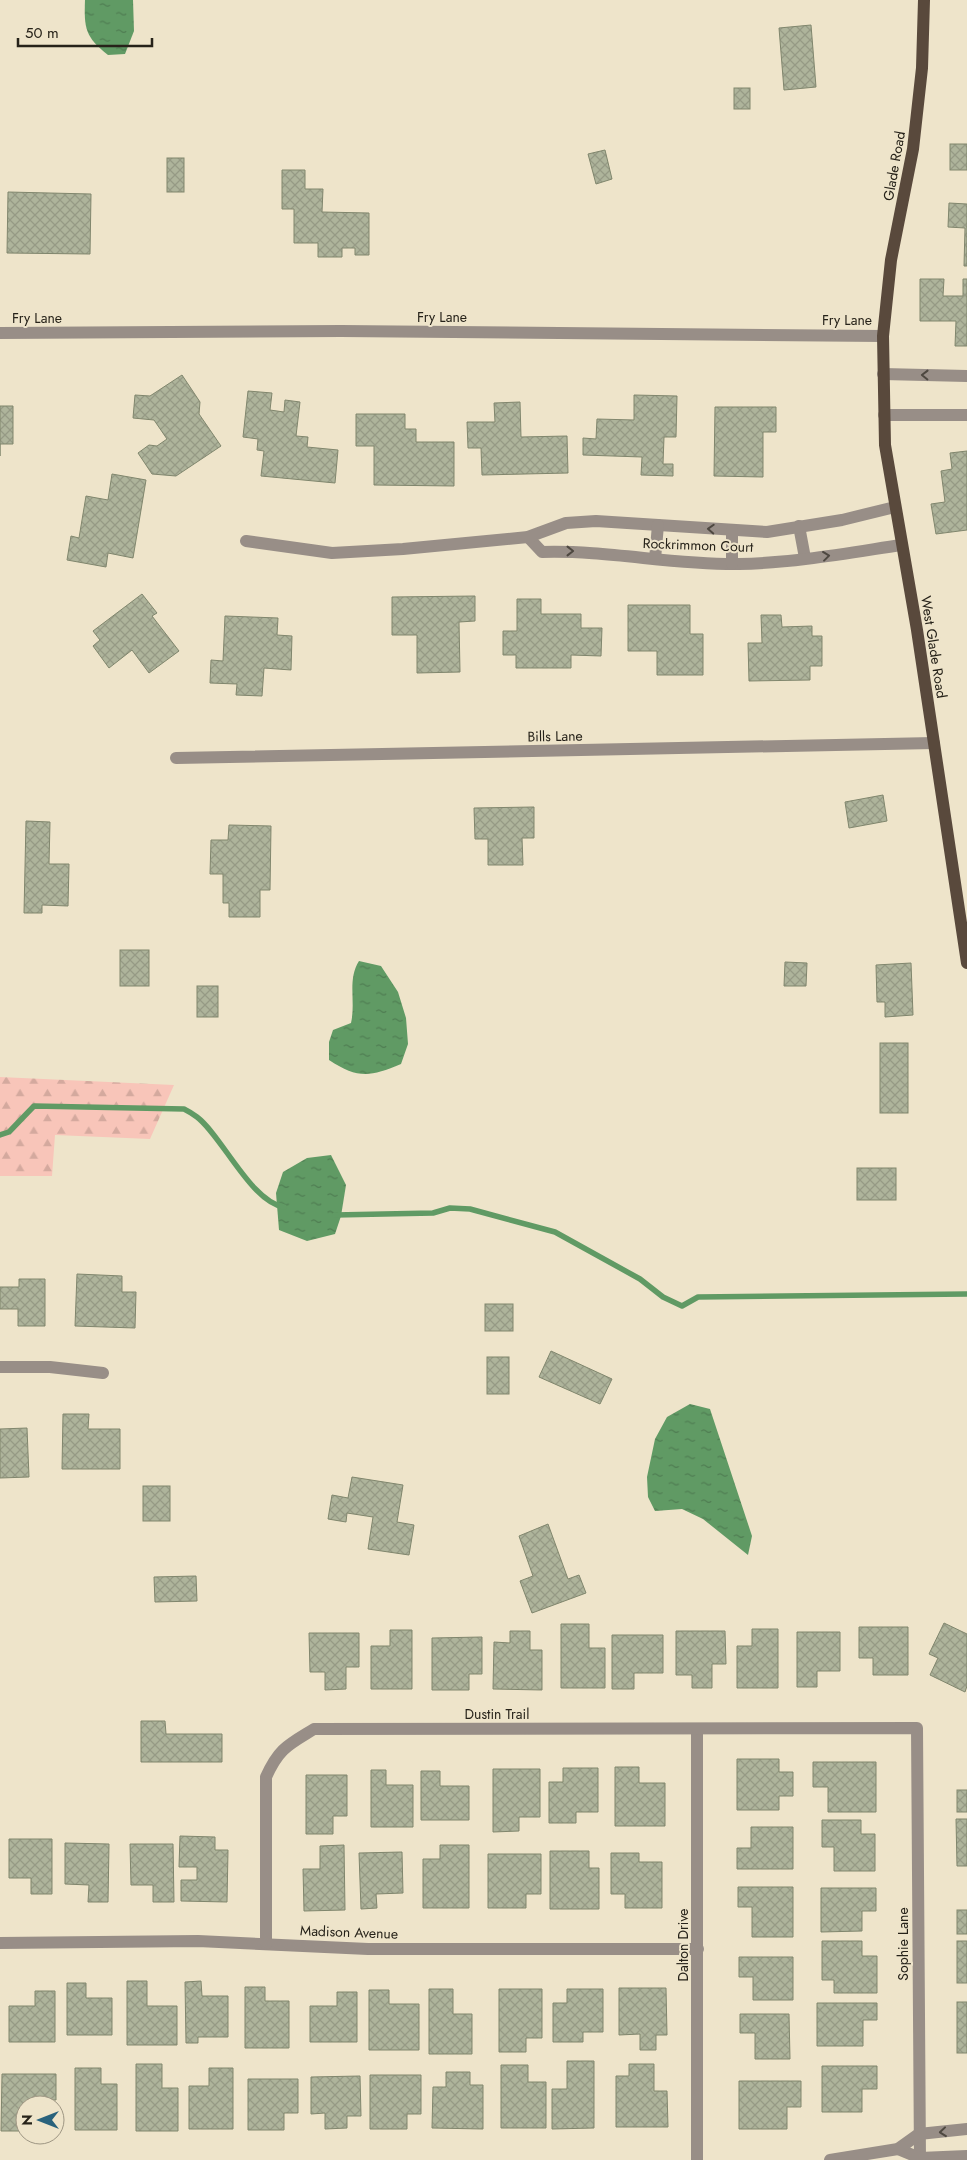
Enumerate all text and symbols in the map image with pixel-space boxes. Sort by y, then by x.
scale bar [18,15,151,47]
text: 50 m [25,22,59,44]
street label: Glade Road [878,130,910,202]
street label: Fry Lane [417,307,467,327]
street label: Fry Lane [12,308,62,328]
street label: Fry Lane [822,310,872,330]
one-way arrow [921,370,929,381]
one-way arrow [707,524,715,535]
street label: Rockrimmon Court [642,533,754,557]
one-way arrow [566,546,574,556]
one-way arrow [823,551,831,562]
street label: West Glade Road [916,594,952,700]
street label: Bills Lane [527,726,583,746]
street label: Dustin Trail [465,1704,529,1724]
street label: Sophie Lane [893,1907,913,1981]
street label: Dalton Drive [673,1908,693,1982]
street label: Madison Avenue [300,1920,398,1944]
north arrow [15,2095,65,2145]
text: N [17,2114,37,2126]
one-way arrow [939,2126,947,2137]

